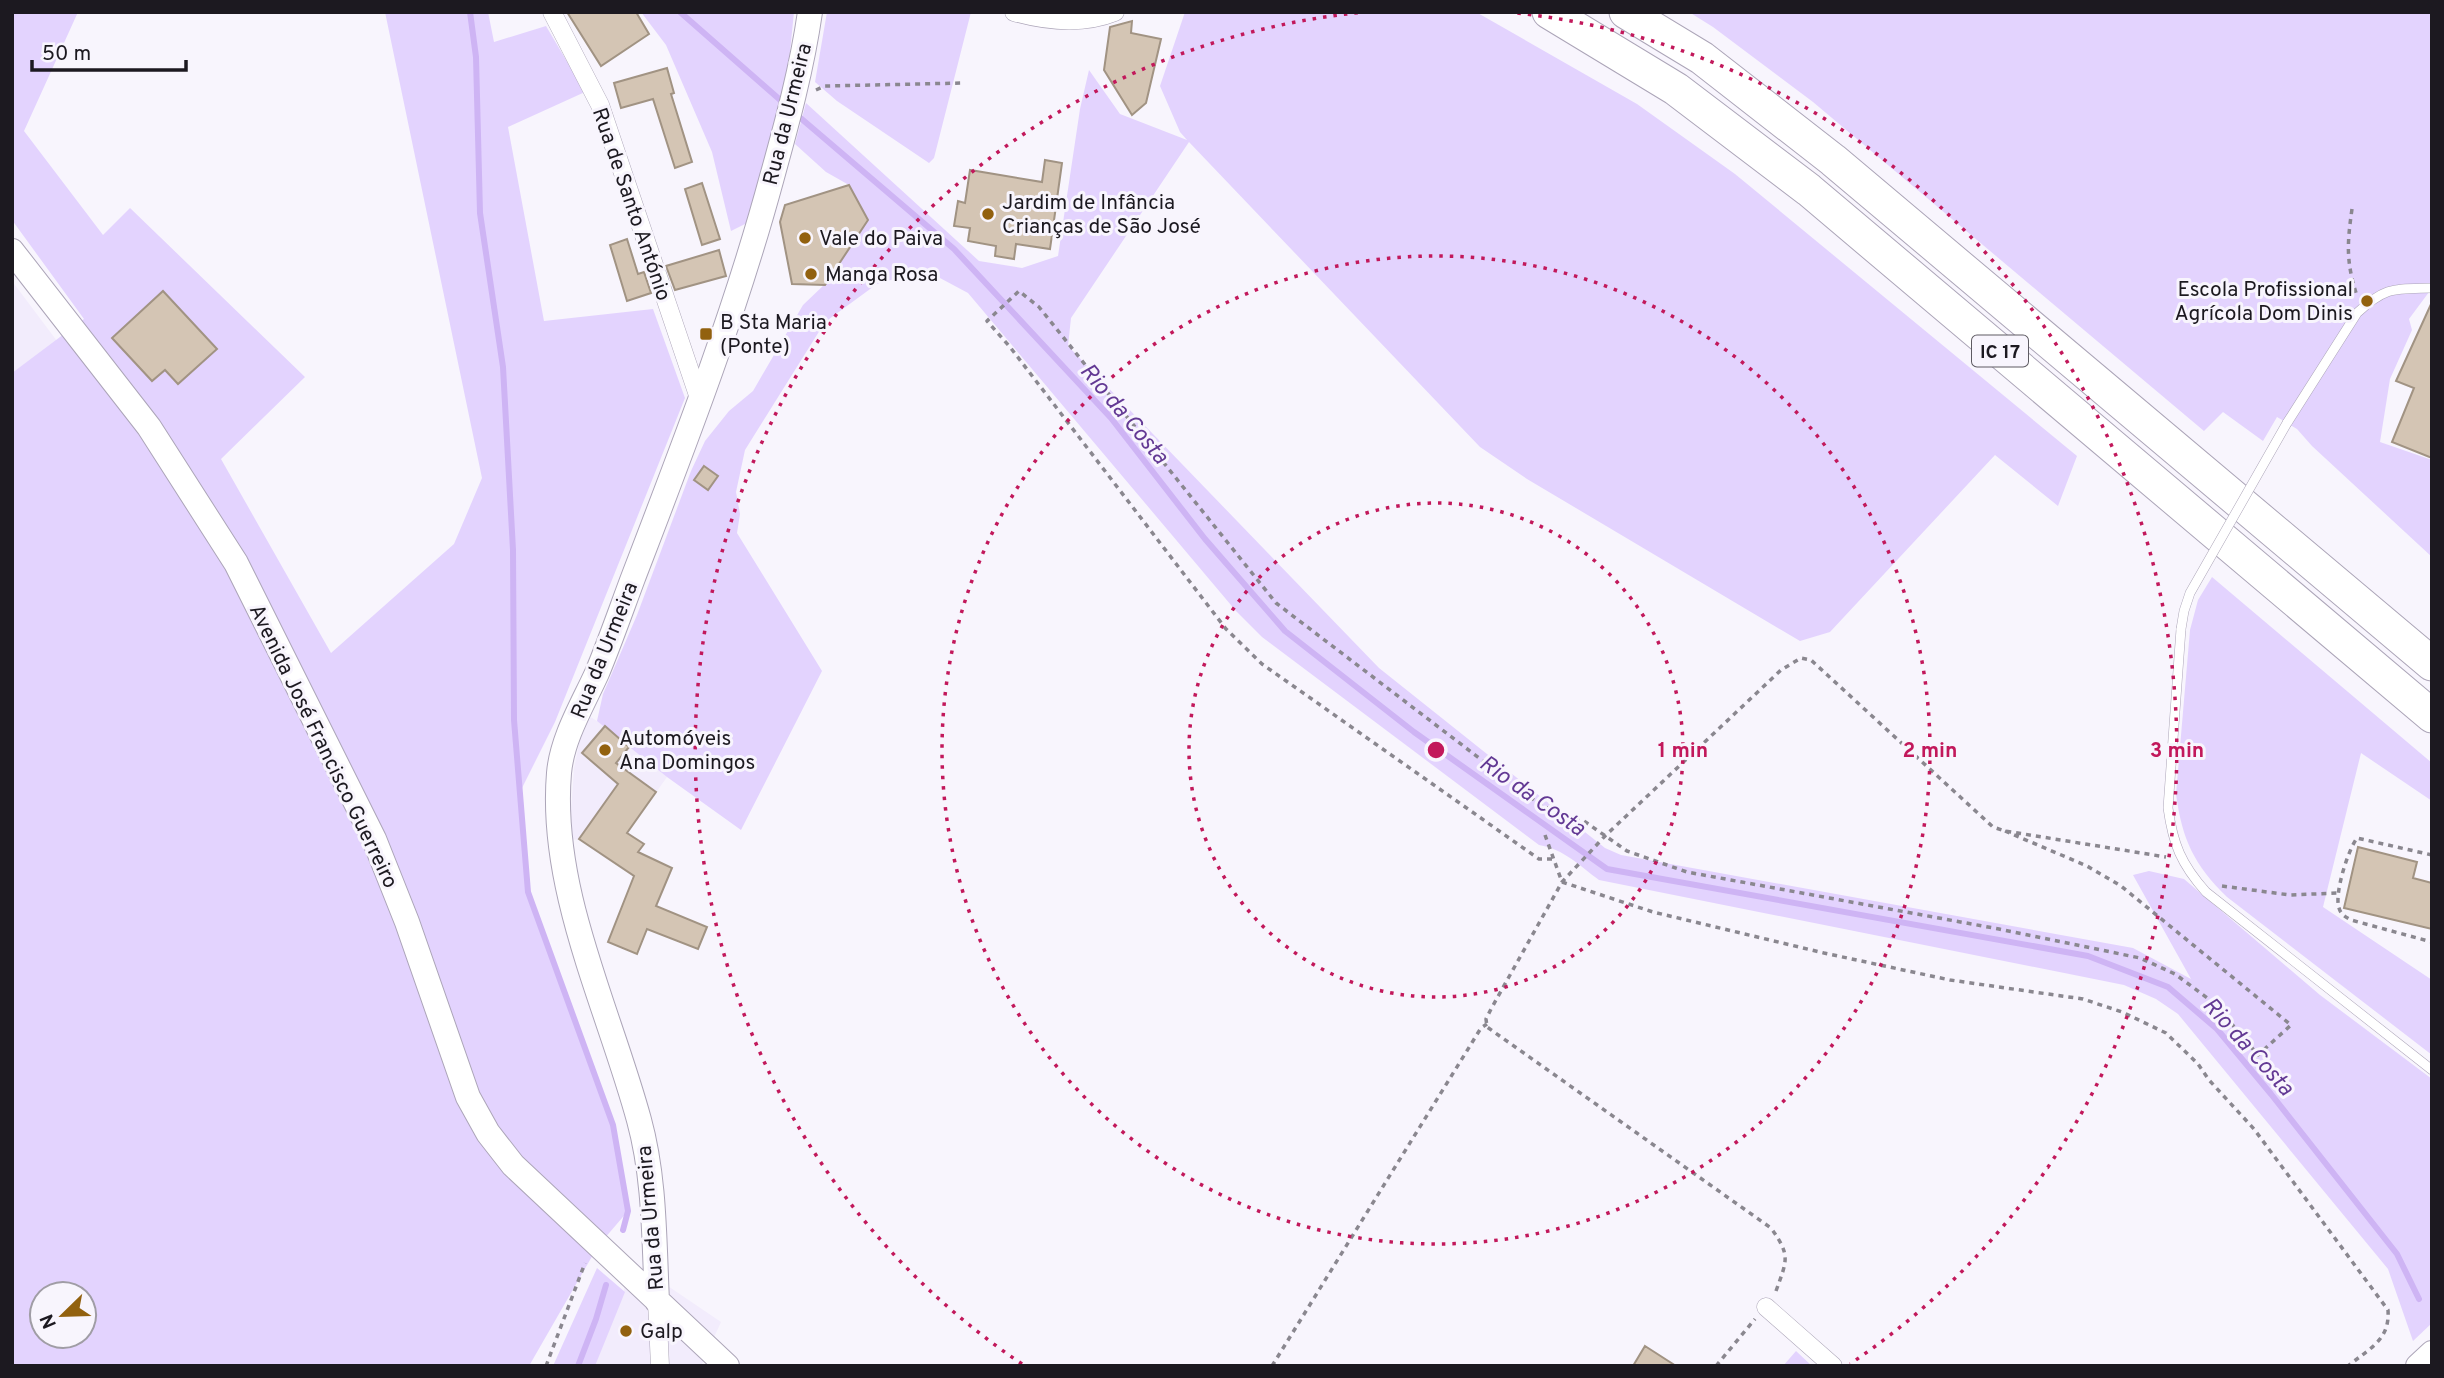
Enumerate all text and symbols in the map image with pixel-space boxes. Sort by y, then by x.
scale bar [32,28,186,72]
text: 50 m [42,41,91,68]
street label: Rua da Urmeira [758,41,819,188]
street label: Rua de Santo António [585,104,676,305]
place label: Jardim de Infância Crianças de São José [1002,190,1201,241]
marker: Jardim de Infância Crianças de São José [980,206,996,222]
place label: Vale do Paiva [819,226,943,253]
marker: Vale do Paiva [797,230,813,246]
place label: Manga Rosa [825,262,938,289]
marker: Manga Rosa [803,266,819,282]
place label: Escola Profissional Agrícola Dom Dinis [2175,277,2353,328]
marker: Escola Profissional Agrícola Dom Dinis [2359,293,2375,309]
place label: B Sta Maria (Ponte) [720,310,827,361]
marker: B Sta Maria (Ponte) [698,326,714,342]
road number: IC 17 [1972,336,2028,366]
water label: Rio da Costa [1072,358,1174,471]
street label: Rua da Urmeira [566,578,645,723]
street label: Avenida José Francisco Guerreiro [242,600,403,893]
place label: Automóveis Ana Domingos [619,726,755,777]
centre of rings [1424,738,1448,762]
text: 1 min [1658,738,1708,765]
text: 2 min [1903,738,1957,765]
text: 3 min [2150,738,2204,765]
marker: Automóveis Ana Domingos [597,742,613,758]
water label: Rio da Costa [1473,750,1590,844]
water label: Rio da Costa [2195,992,2299,1103]
street label: Rua da Urmeira [632,1144,671,1291]
north arrow [28,1280,98,1350]
text: N [35,1310,63,1332]
place label: Galp [640,1319,683,1346]
marker: Galp [618,1323,634,1339]

